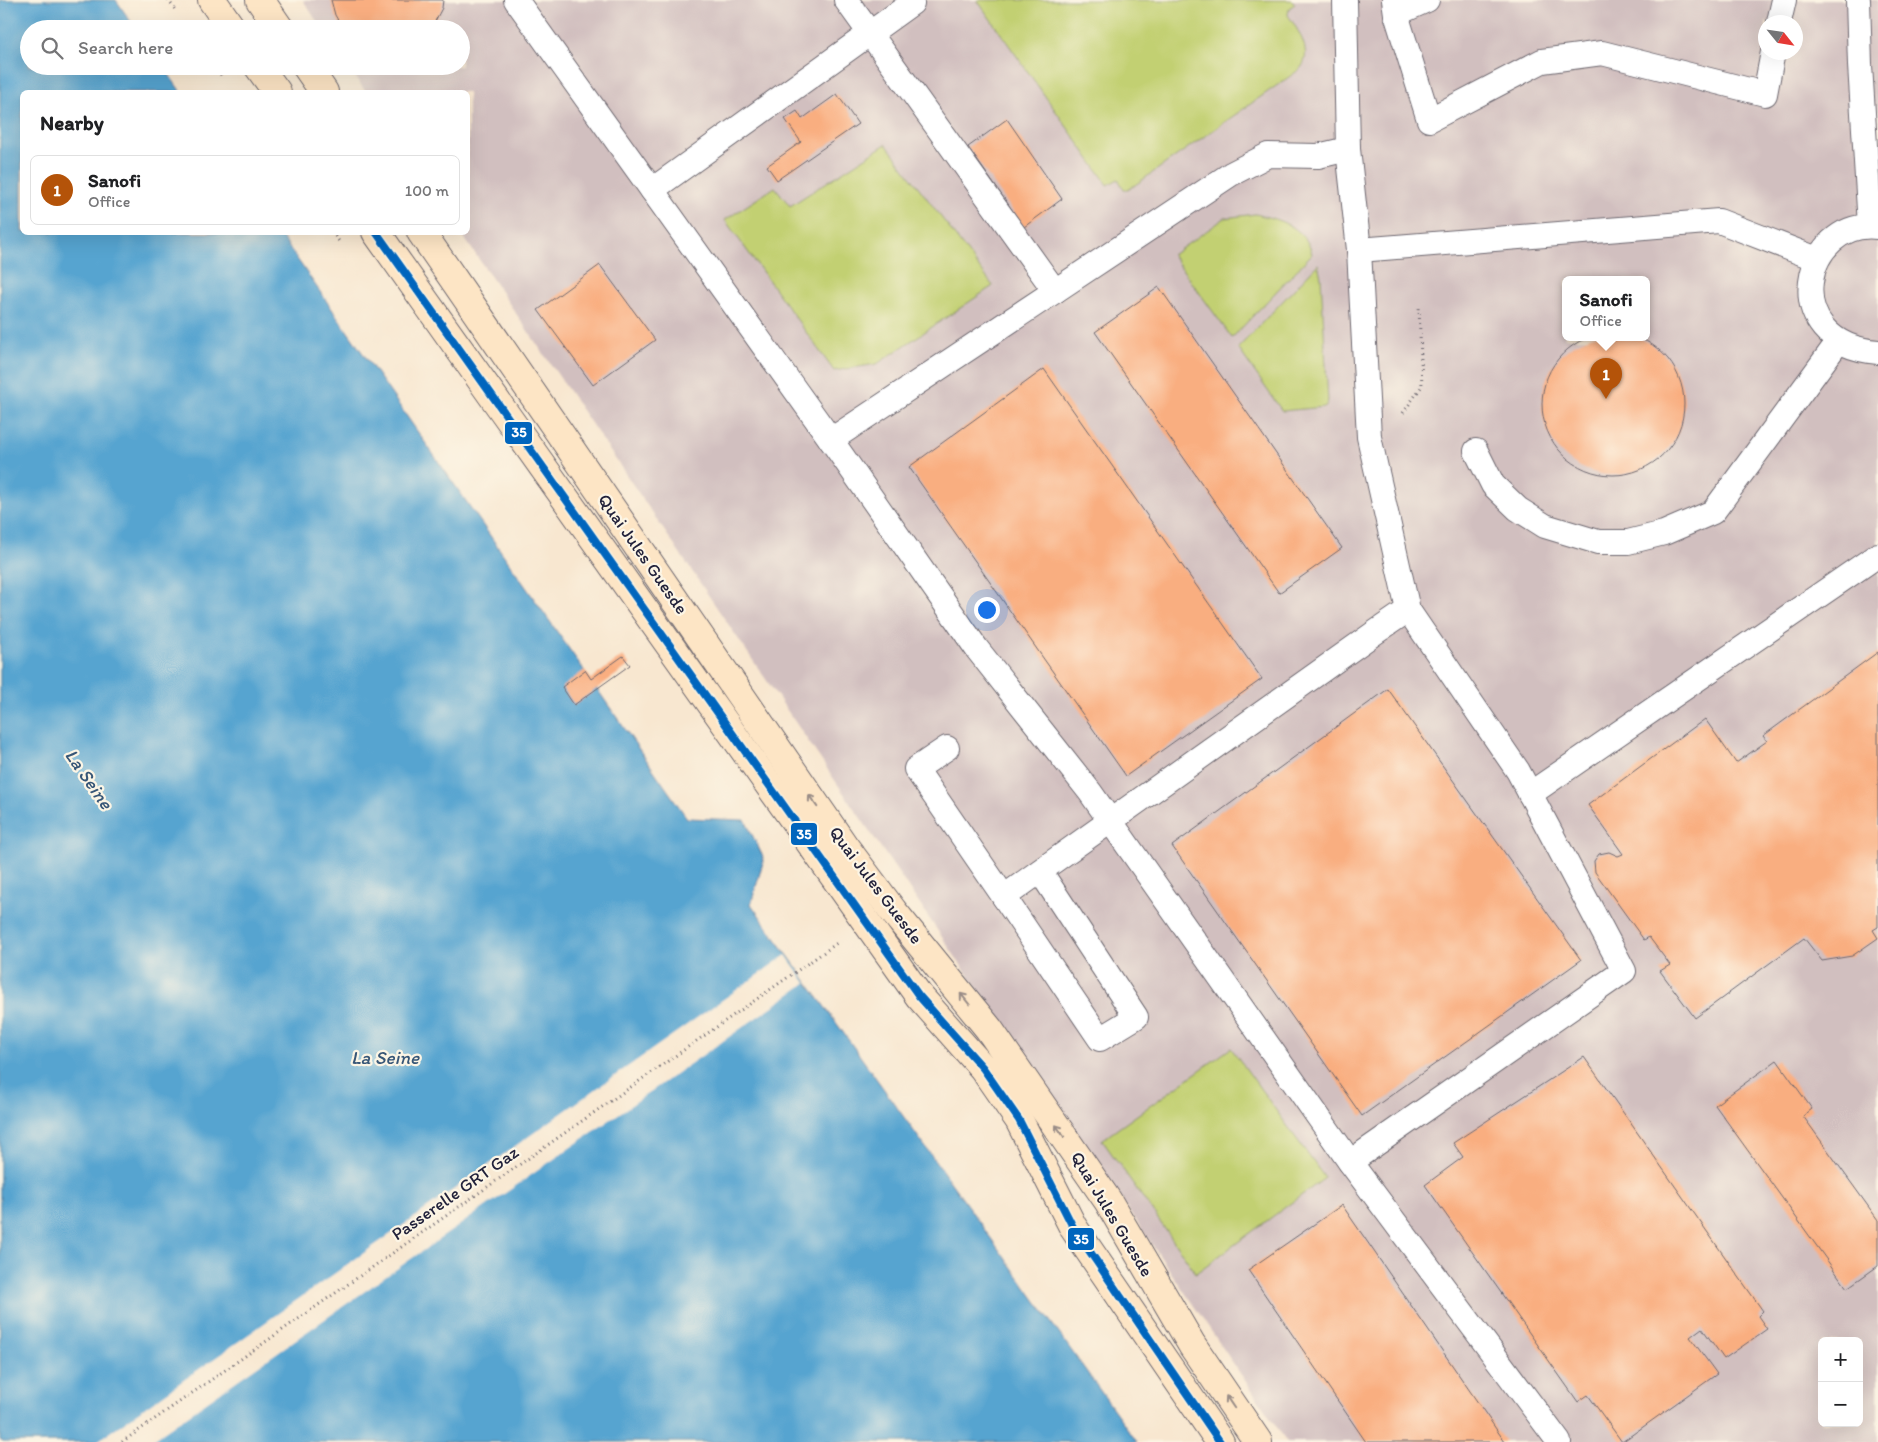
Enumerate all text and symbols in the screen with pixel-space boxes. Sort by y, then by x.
north arrow [1758,15,1803,60]
search box [20,20,470,75]
icon: search [38,34,66,62]
text: Search here [78,36,173,59]
text: Nearby [40,110,104,135]
text: Sanofi [88,169,141,192]
text: 1 [53,181,61,200]
text: 100 m [405,181,449,200]
text: Office [88,192,130,211]
popup [1562,276,1650,341]
text: Sanofi [1579,288,1633,311]
text: Office [1579,311,1622,330]
pin: 1 [1590,358,1622,399]
line badge: 35 [504,421,533,445]
text: 35 [512,424,527,441]
street label: Quai Jules Guesde [593,490,693,618]
your location [974,597,1000,623]
water label: La Seine [60,745,118,814]
one-way arrow [808,794,818,808]
line badge: 35 [790,822,818,846]
street label: Quai Jules Guesde [824,822,928,948]
text: 35 [797,826,812,843]
one-way arrow [960,993,971,1006]
water label: La Seine [351,1046,420,1069]
one-way arrow [1055,1124,1065,1138]
street label: Passerelle GRT Gaz [387,1141,523,1245]
street label: Quai Jules Guesde [1066,1147,1158,1281]
line badge: 35 [1067,1227,1095,1251]
text: 35 [1074,1231,1089,1248]
map controls [1818,1337,1863,1427]
button: + [1818,1337,1863,1382]
button: − [1818,1382,1863,1427]
one-way arrow [1225,1395,1235,1409]

